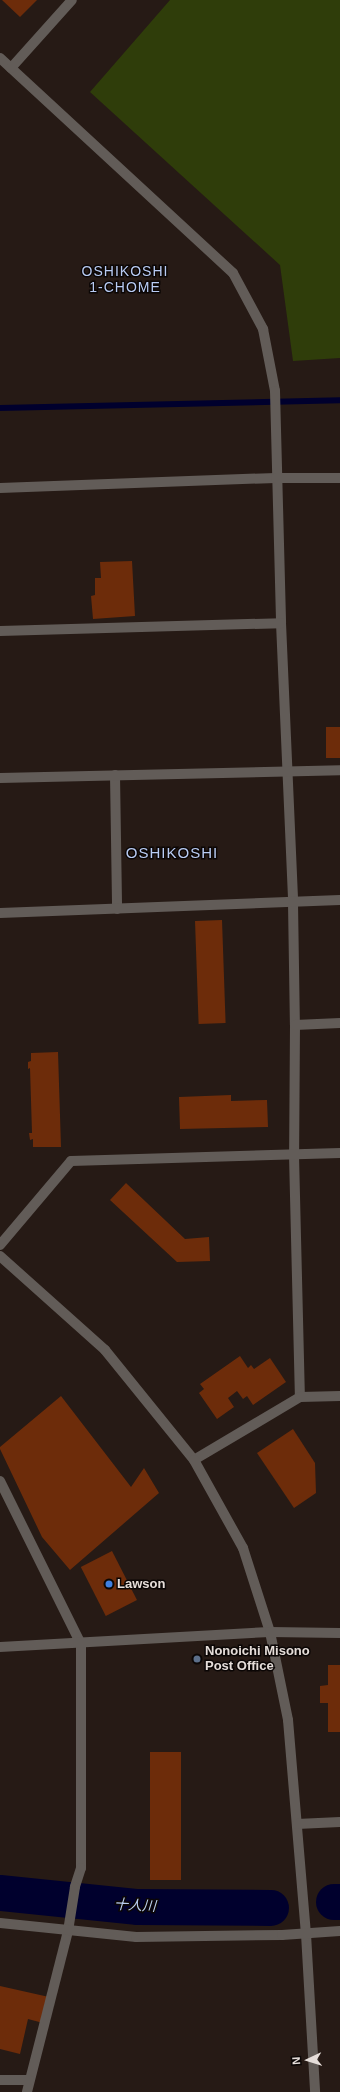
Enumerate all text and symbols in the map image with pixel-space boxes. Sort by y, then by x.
district label: OSHIKOSHI 1-CHOME [82,263,168,296]
district label: OSHIKOSHI [126,844,218,862]
place label: Lawson [117,1576,165,1592]
marker: Lawson [104,1579,114,1589]
place label: Nonoichi Misono Post Office [205,1644,310,1675]
marker: Nonoichi Misono Post Office [192,1654,202,1664]
water label: 十人川 [114,1896,156,1914]
north arrow [288,2040,328,2080]
text: N [290,2056,302,2065]

